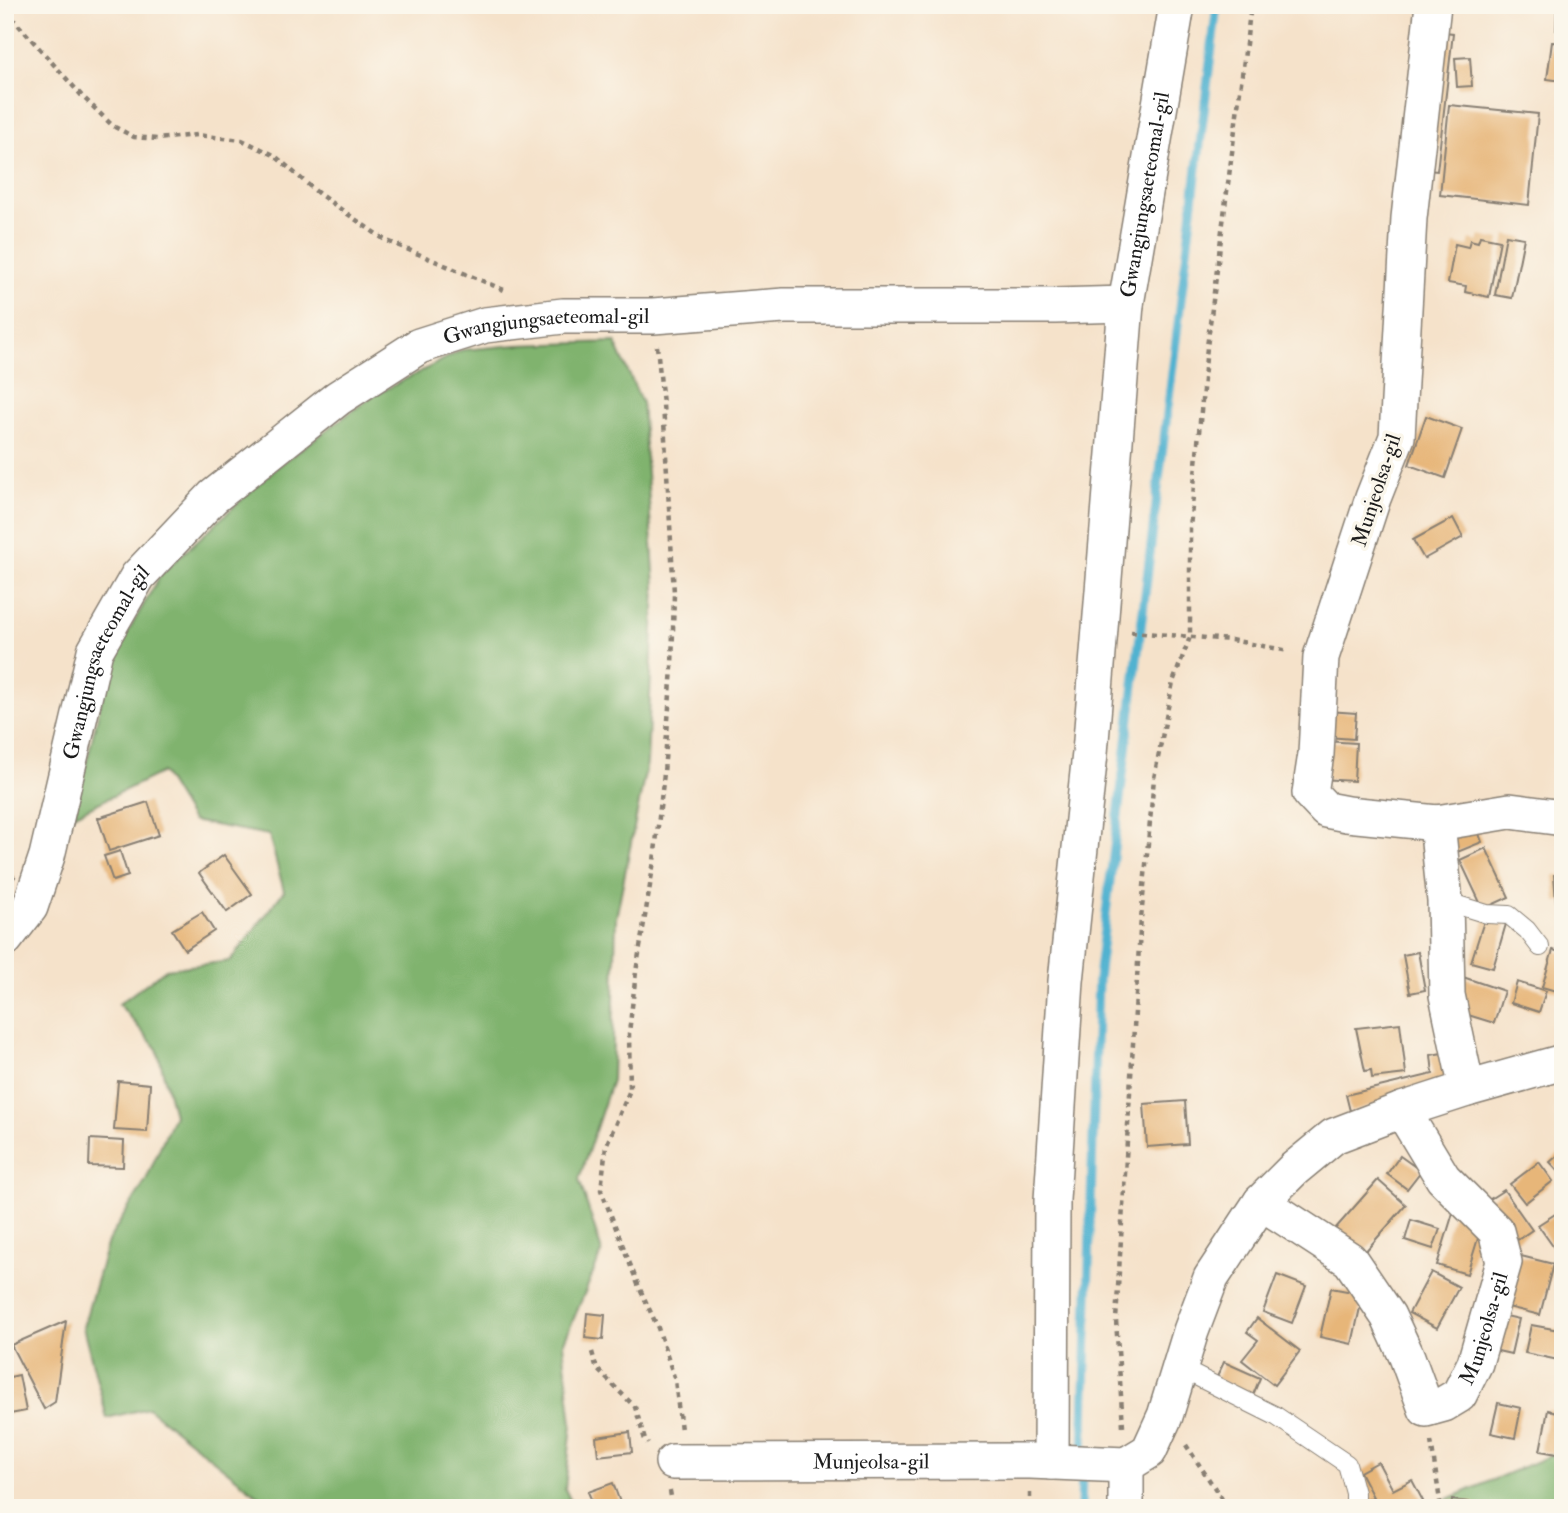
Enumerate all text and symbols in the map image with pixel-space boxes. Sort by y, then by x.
street label: Gwangjungsaeteomal-gil [1114,89,1176,300]
street label: Gwangjungsaeteomal-gil [440,303,650,351]
street label: Munjeolsa-gil [1346,430,1408,550]
street label: Gwangjungsaeteomal-gil [57,559,156,762]
street label: Munjeolsa-gil [1453,1269,1515,1390]
street label: Munjeolsa-gil [813,1448,930,1476]

